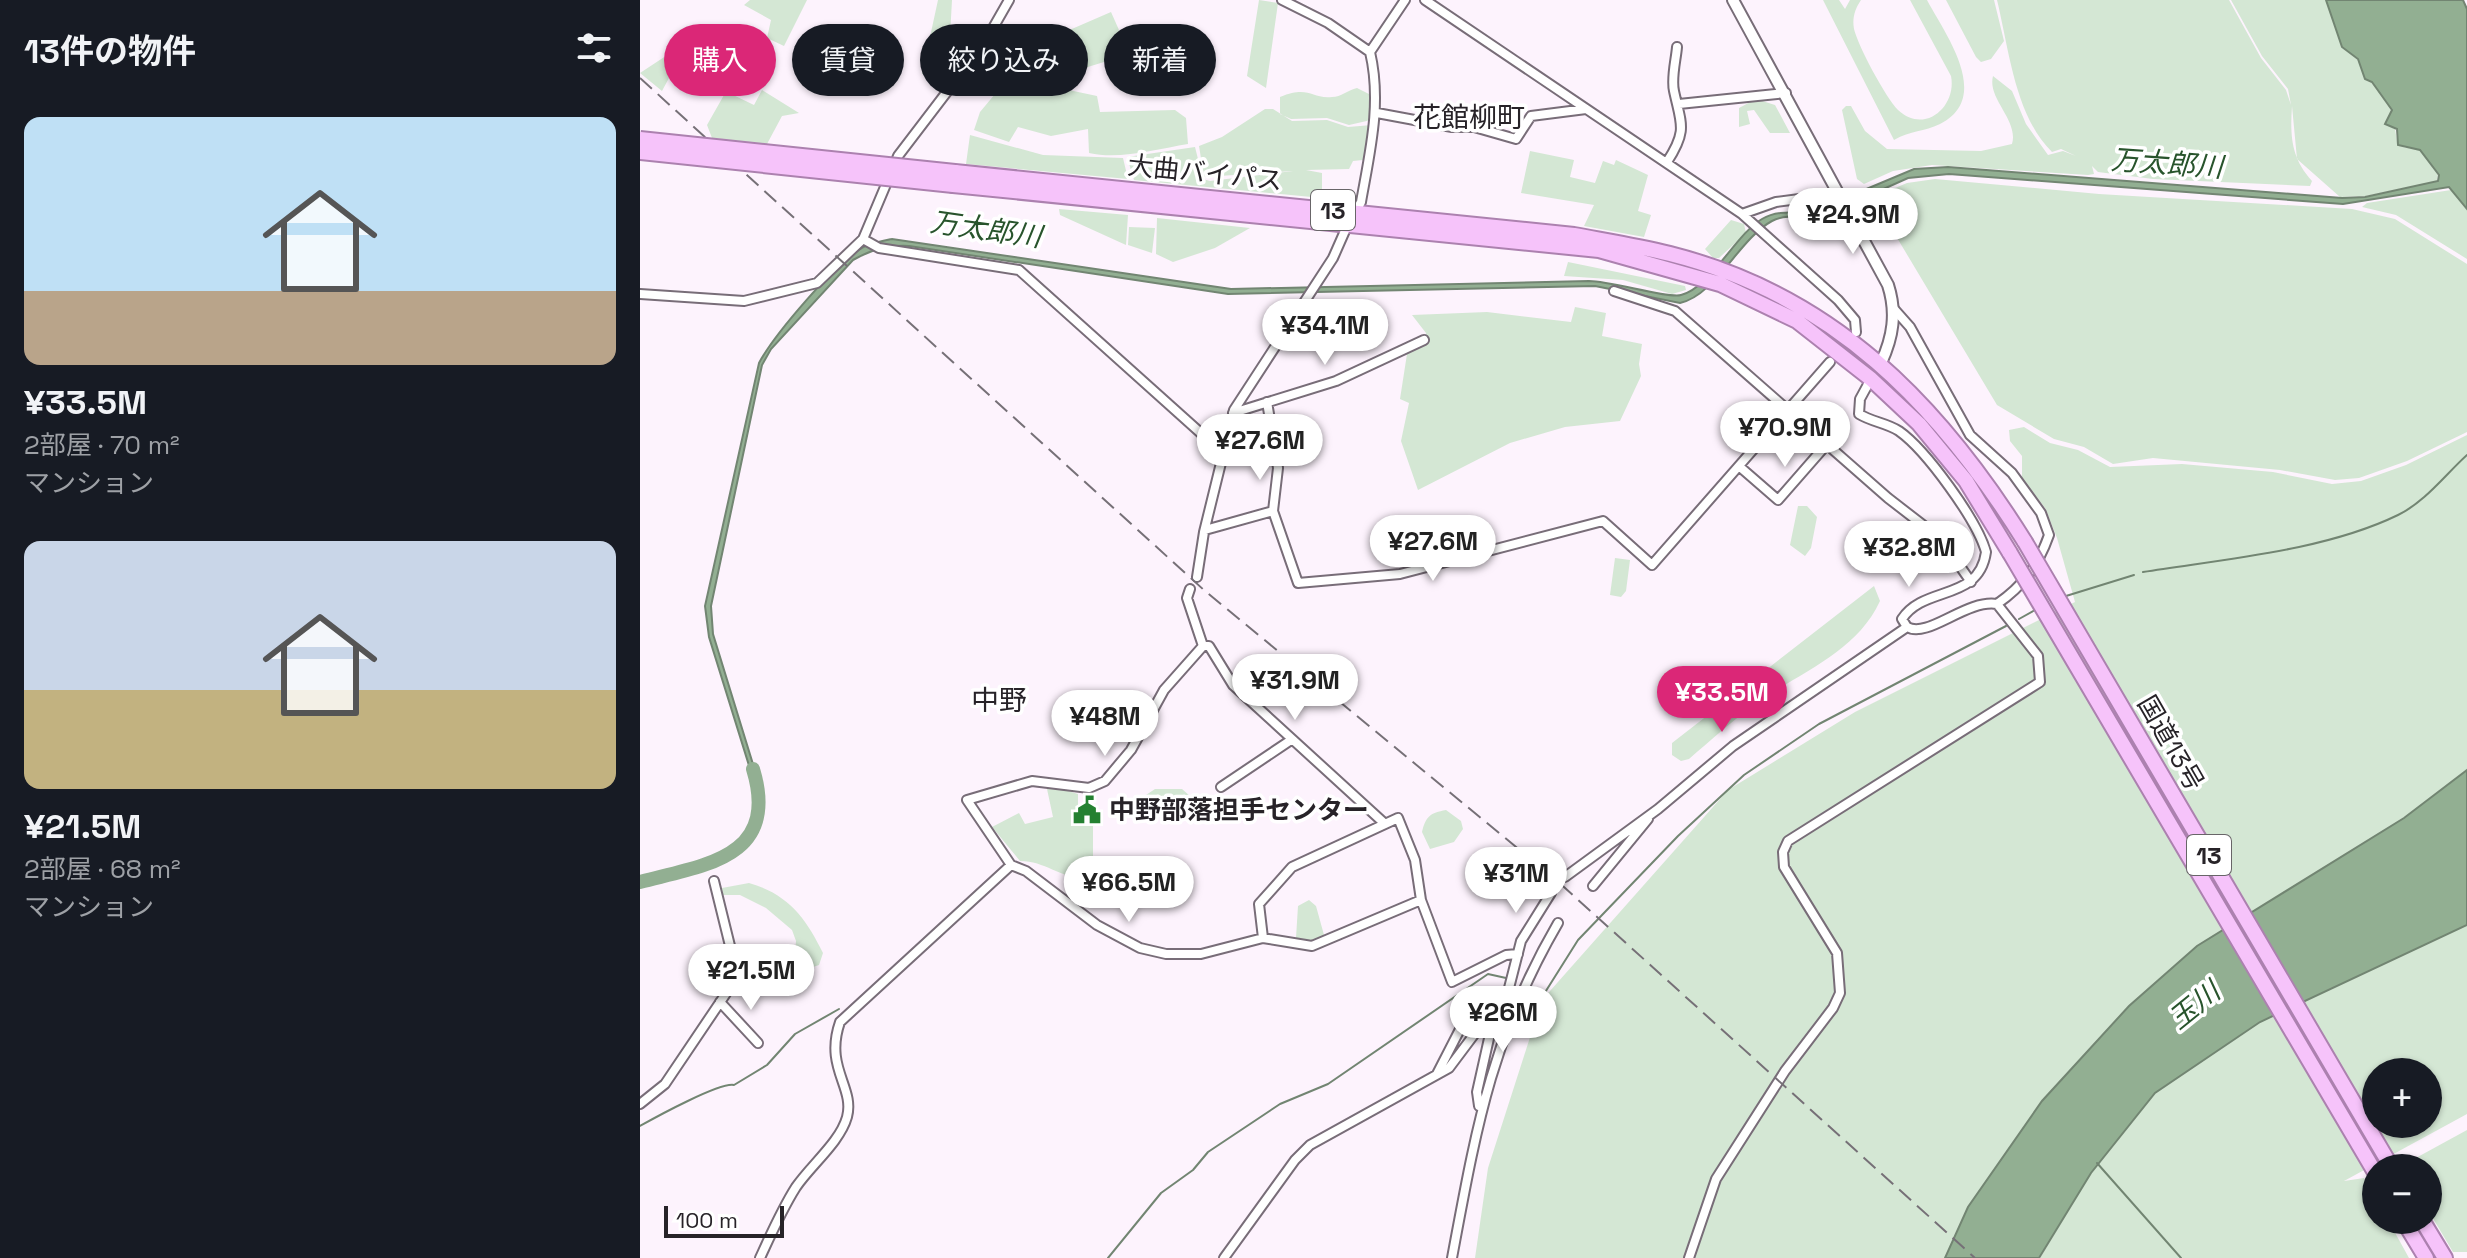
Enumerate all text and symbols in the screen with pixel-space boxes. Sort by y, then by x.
chip: 購入 [664,24,776,96]
chip: 賃貸 [792,24,904,96]
chip: 絞り込み [920,24,1088,96]
chip: 新着 [1104,24,1216,96]
icon: filters [572,26,616,70]
text: 13件の物件 [24,30,196,73]
district label: 花館柳町 [1413,99,1525,135]
water label: 万太郎川 [2110,141,2227,185]
street label: 大曲バイパス [1126,148,1284,198]
icon: home [248,169,392,313]
pin: ¥24.9M [1788,188,1918,256]
road number: 13 [1311,190,1355,230]
text: ¥24.9M [1806,197,1900,231]
water label: 万太郎川 [928,203,1047,255]
pin: ¥34.1M [1260,299,1390,367]
text: ¥34.1M [1280,308,1370,342]
text: ¥33.5M [24,381,147,424]
pin: ¥70.9M [1720,401,1850,469]
text: ¥70.9M [1738,410,1832,444]
pin: ¥27.6M [1195,414,1325,482]
text: ¥27.6M [1215,423,1305,457]
text: 2部屋 · 70 m² [24,428,180,462]
text: マンション [24,466,154,500]
pin: ¥27.6M [1368,515,1498,583]
pin: ¥32.8M [1844,521,1974,589]
text: ¥27.6M [1388,524,1478,558]
text: ¥32.8M [1862,530,1956,564]
icon: home [248,593,392,737]
pin: ¥31.9M [1230,654,1360,722]
text: ¥31.9M [1250,663,1340,697]
pin: ¥33.5M [1657,666,1787,734]
text: ¥33.5M [1675,675,1769,709]
district label: 中野 [971,682,1027,718]
street label: 国道13号 [2130,689,2212,797]
pin: ¥48M [1058,690,1152,758]
text: ¥48M [1069,699,1141,733]
place label: 中野部落担手センター [1109,793,1369,827]
public building icon: 中野部落担手センター [1072,795,1102,825]
text: ¥21.5M [24,805,141,848]
road number: 13 [2187,835,2231,875]
pin: ¥31M [1469,847,1563,915]
text: 2部屋 · 68 m² [24,852,181,886]
pin: ¥66.5M [1064,856,1194,924]
text: ¥31M [1483,856,1549,890]
text: ¥66.5M [1082,865,1176,899]
text: マンション [24,890,154,924]
pin: ¥21.5M [686,944,816,1012]
text: ¥21.5M [706,953,796,987]
water label: 玉川 [2161,972,2229,1037]
pin: ¥26M [1456,986,1550,1054]
text: ¥26M [1468,995,1538,1029]
map controls [2362,1058,2442,1234]
button: + [2362,1058,2442,1138]
button: − [2362,1154,2442,1234]
scale bar [664,1202,784,1238]
text: 100 m [676,1206,738,1234]

